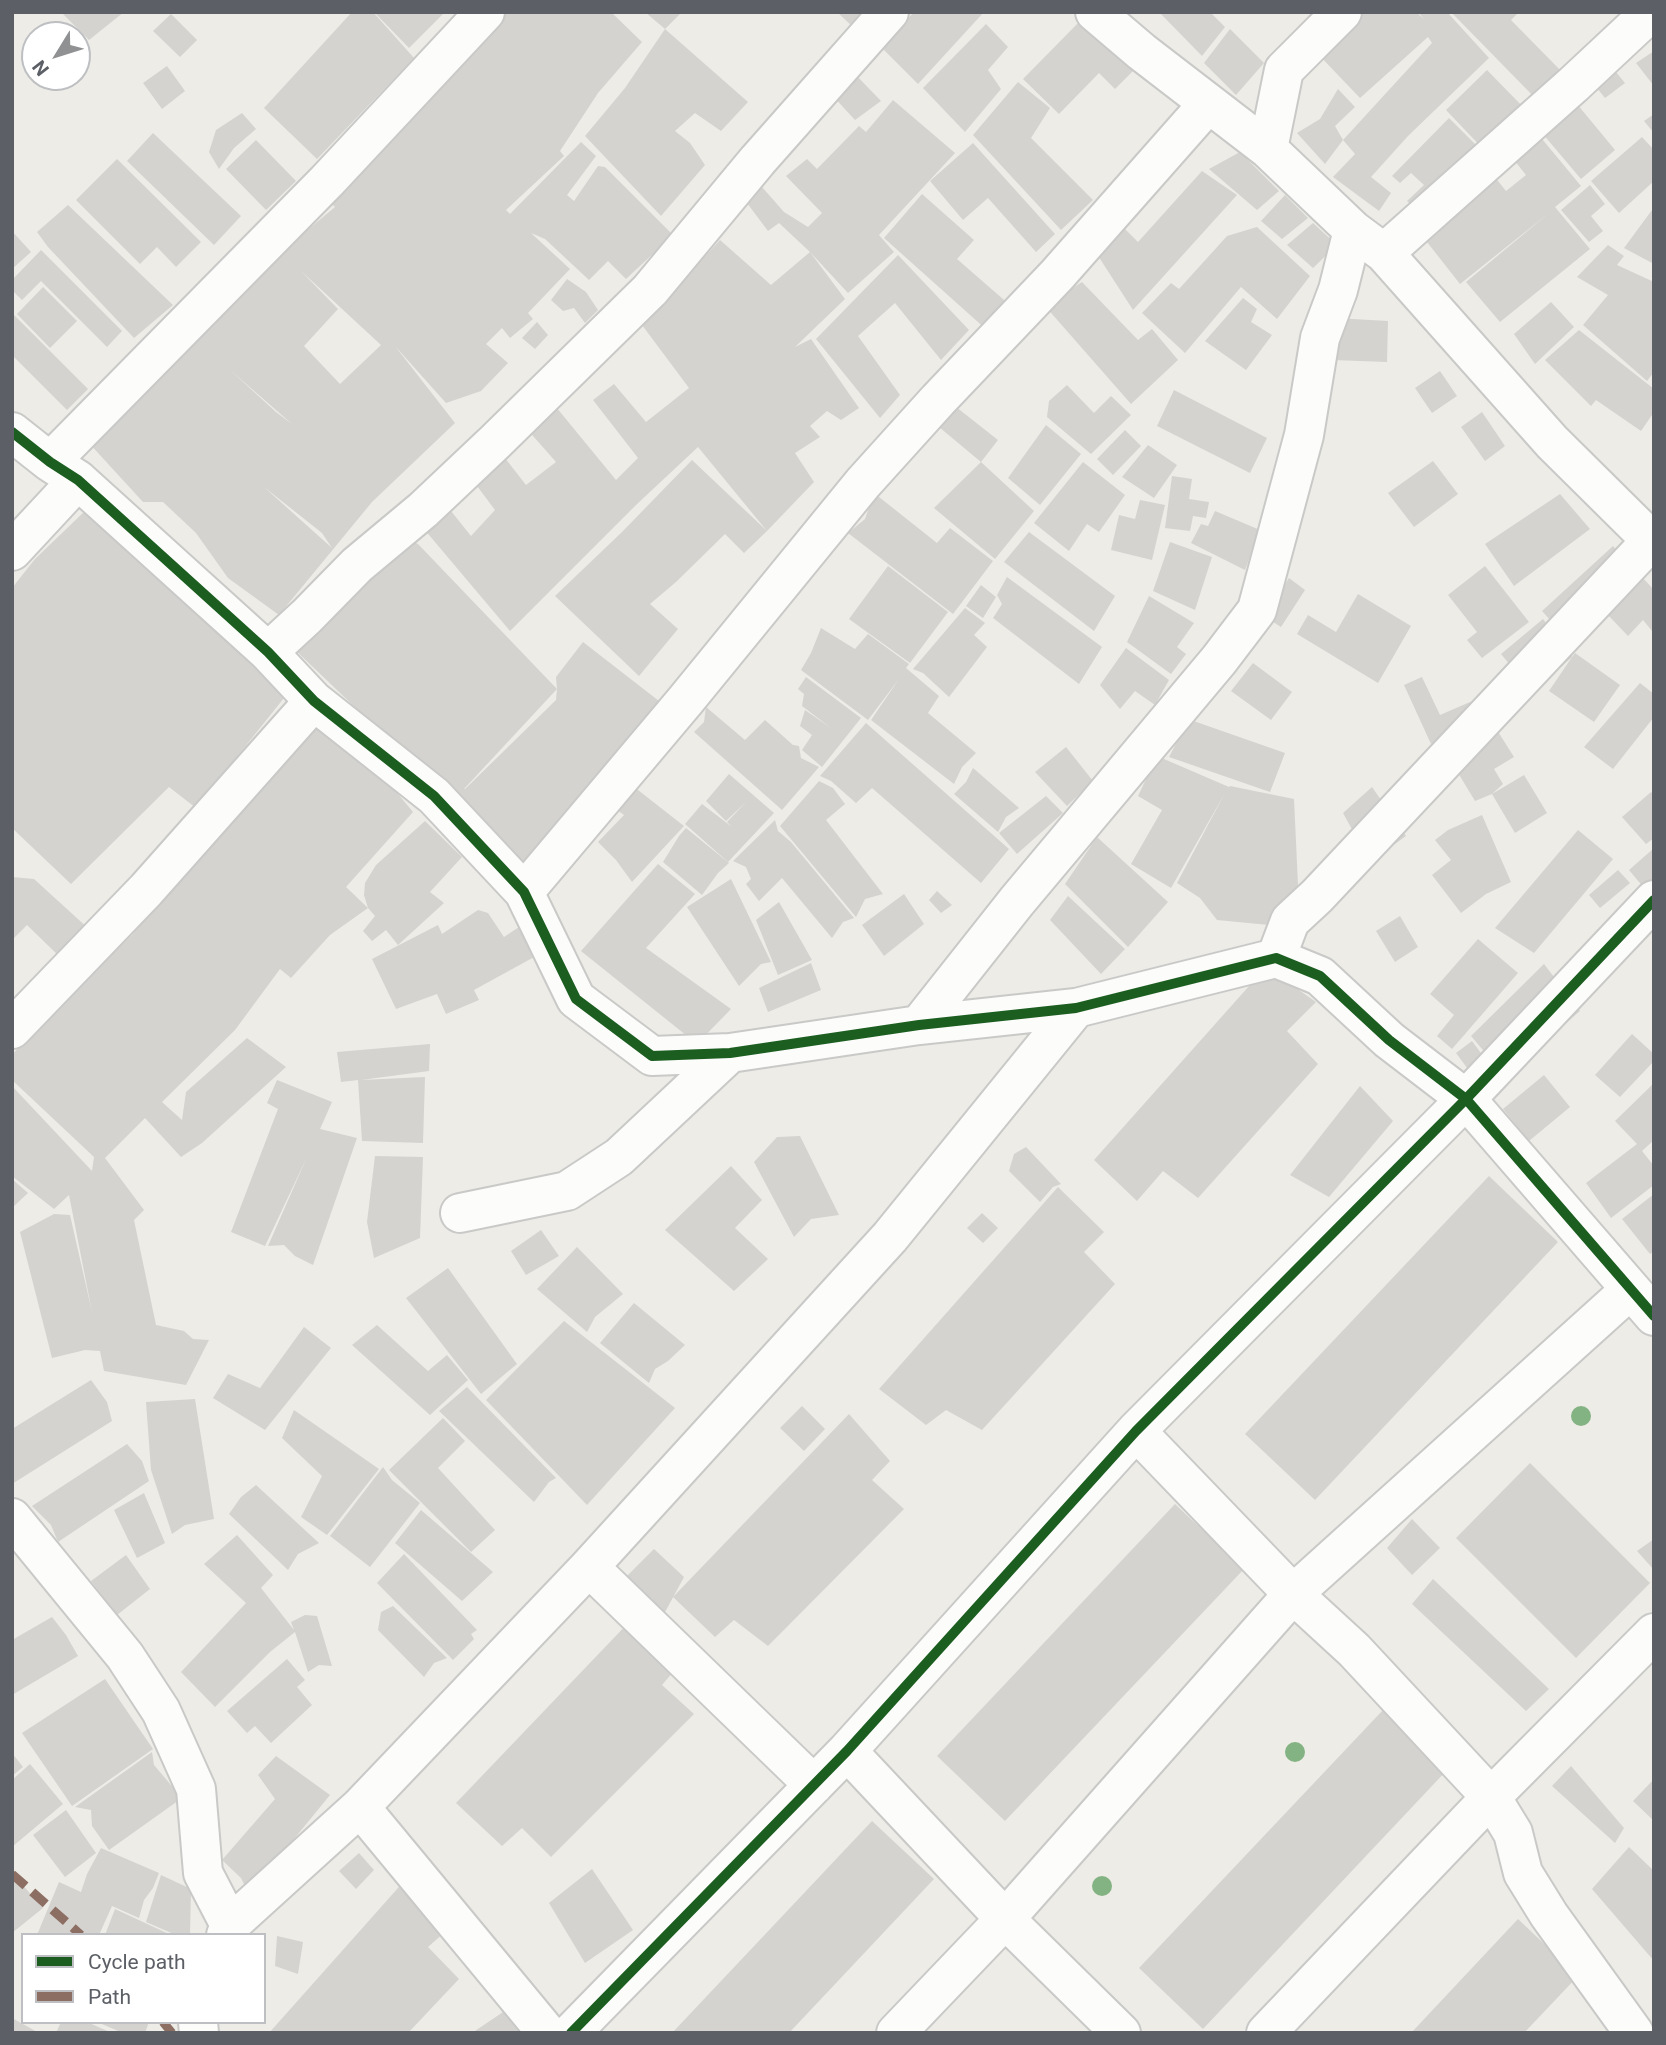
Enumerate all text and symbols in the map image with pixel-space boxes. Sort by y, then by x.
north arrow [21,21,91,91]
text: N [27,56,54,80]
legend [21,1933,266,2024]
text: Cycle path [88,1950,186,1974]
text: Path [88,1985,131,2009]

